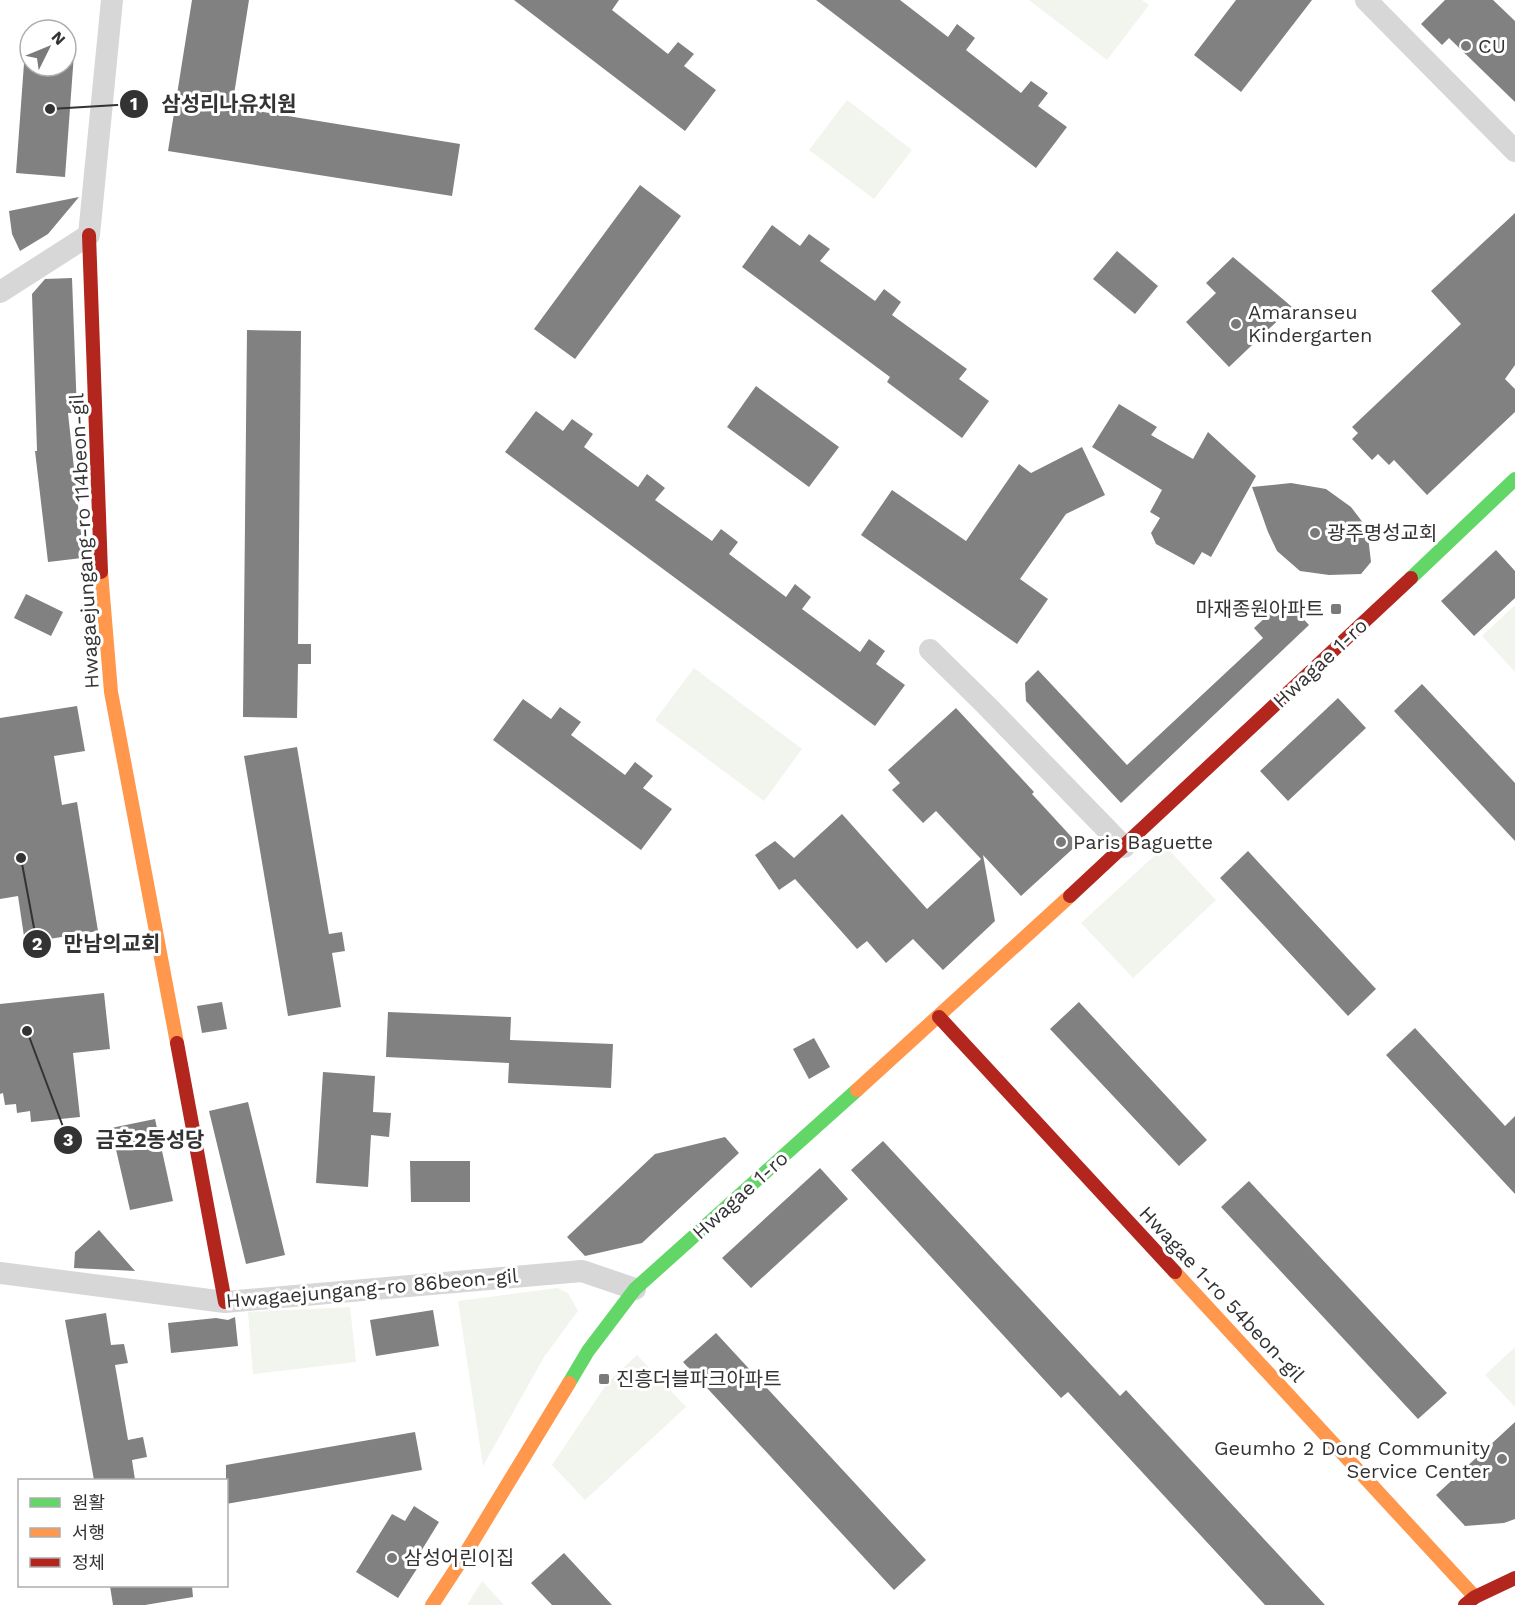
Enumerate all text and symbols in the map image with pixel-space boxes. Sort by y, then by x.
north arrow [18,18,78,78]
text: N [48,27,70,49]
place label: CU [1478,34,1506,58]
marker: CU [1459,39,1473,53]
callout: 삼성리나유치원 [119,84,308,123]
text: 삼성리나유치원 [161,91,297,116]
text: 1 [130,93,138,114]
place label: Amaranseu Kindergarten [1248,300,1372,347]
marker: Amaranseu Kindergarten [1229,317,1243,331]
street label: Hwagaejungang-ro 114beon-gil [64,393,104,689]
place label: 광주명성교회 [1327,521,1437,545]
marker: 광주명성교회 [1308,526,1322,540]
place label: 마재종원아파트 [1195,597,1324,621]
marker: 마재종원아파트 [1329,602,1343,616]
street label: Hwagae 1-ro [1268,613,1372,713]
place label: Paris Baguette [1073,830,1213,854]
marker: Paris Baguette [1054,835,1068,849]
callout: 만남의교회 [22,925,173,964]
text: 만남의교회 [64,931,160,956]
text: 2 [32,933,42,954]
callout: 금호2동성당 [53,1120,217,1159]
text: 금호2동성당 [95,1127,205,1152]
text: 3 [63,1129,73,1150]
street label: Hwagae 1-ro [687,1146,793,1244]
street label: Hwagae 1-ro 54beon-gil [1134,1201,1310,1387]
street label: Hwagaejungang-ro 86beon-gil [225,1263,519,1313]
place label: 진흥더블파크아파트 [616,1367,782,1391]
marker: 진흥더블파크아파트 [597,1372,611,1386]
place label: Geumho 2 Dong Community Service Center [1214,1436,1491,1483]
marker: Geumho 2 Dong Community Service Center [1495,1452,1509,1466]
legend [18,1479,228,1587]
text: 원활 [72,1492,105,1513]
text: 서행 [72,1522,105,1543]
place label: 삼성어린이집 [404,1546,514,1570]
marker: 삼성어린이집 [385,1551,399,1565]
text: 정체 [72,1552,105,1573]

